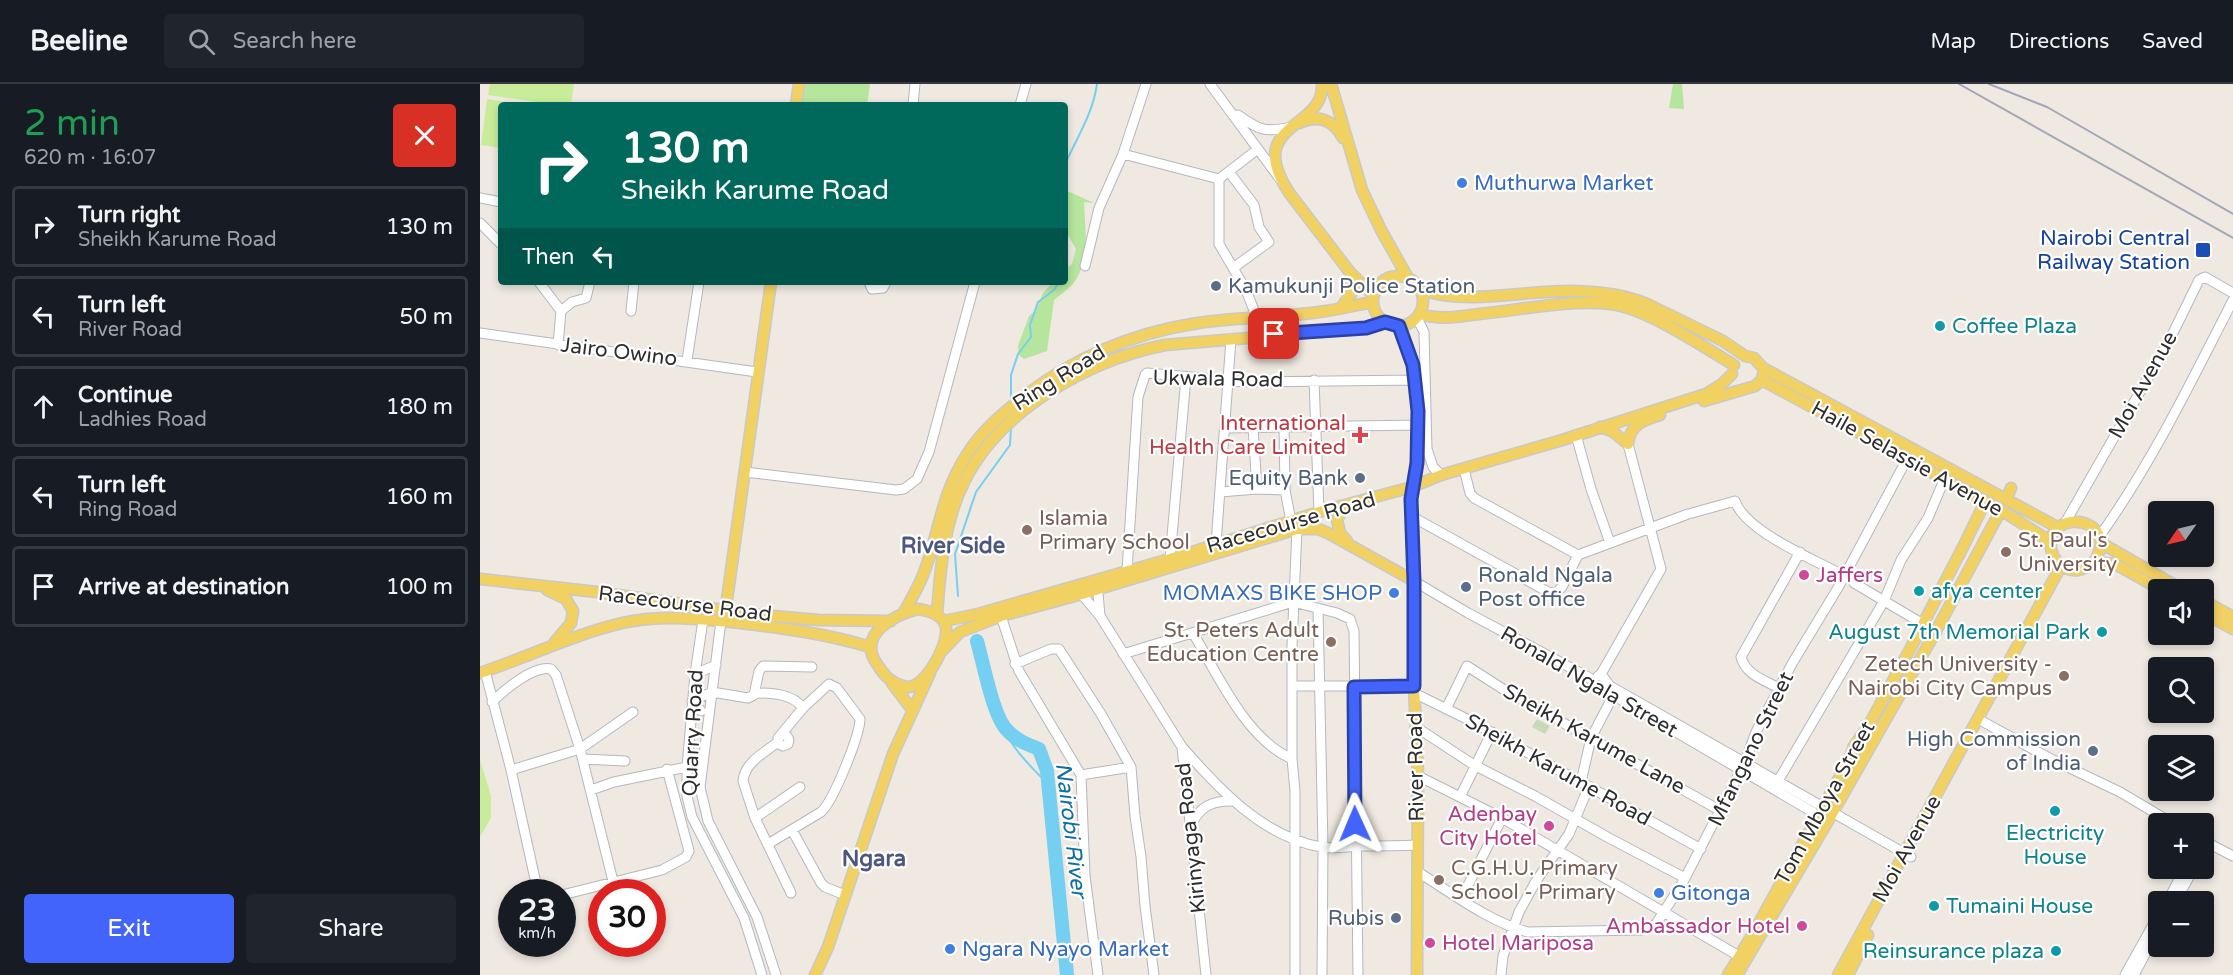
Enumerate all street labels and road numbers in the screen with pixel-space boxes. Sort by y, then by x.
street label: Moi Avenue [2103,327,2183,443]
street label: Jairo Owino [559,332,679,372]
street label: Ring Road [1008,340,1110,416]
street label: Ukwala Road [1152,365,1284,393]
street label: Haile Selassie Avenue [1807,396,2007,522]
street label: Racecourse Road [1204,487,1378,559]
street label: Racecourse Road [597,581,773,627]
street label: Ronald Ngala Street [1496,621,1682,743]
street label: Mfangano Street [1703,668,1799,830]
street label: Quarry Road [677,669,709,797]
street label: Sheikh Karume Lane [1499,679,1689,799]
street label: Sheikh Karume Road [1461,709,1655,831]
street label: River Road [1403,712,1429,822]
street label: Tom Mboya Street [1770,717,1880,889]
street label: Kirinyaga Road [1171,761,1211,915]
street label: Moi Avenue [1867,791,1947,907]

